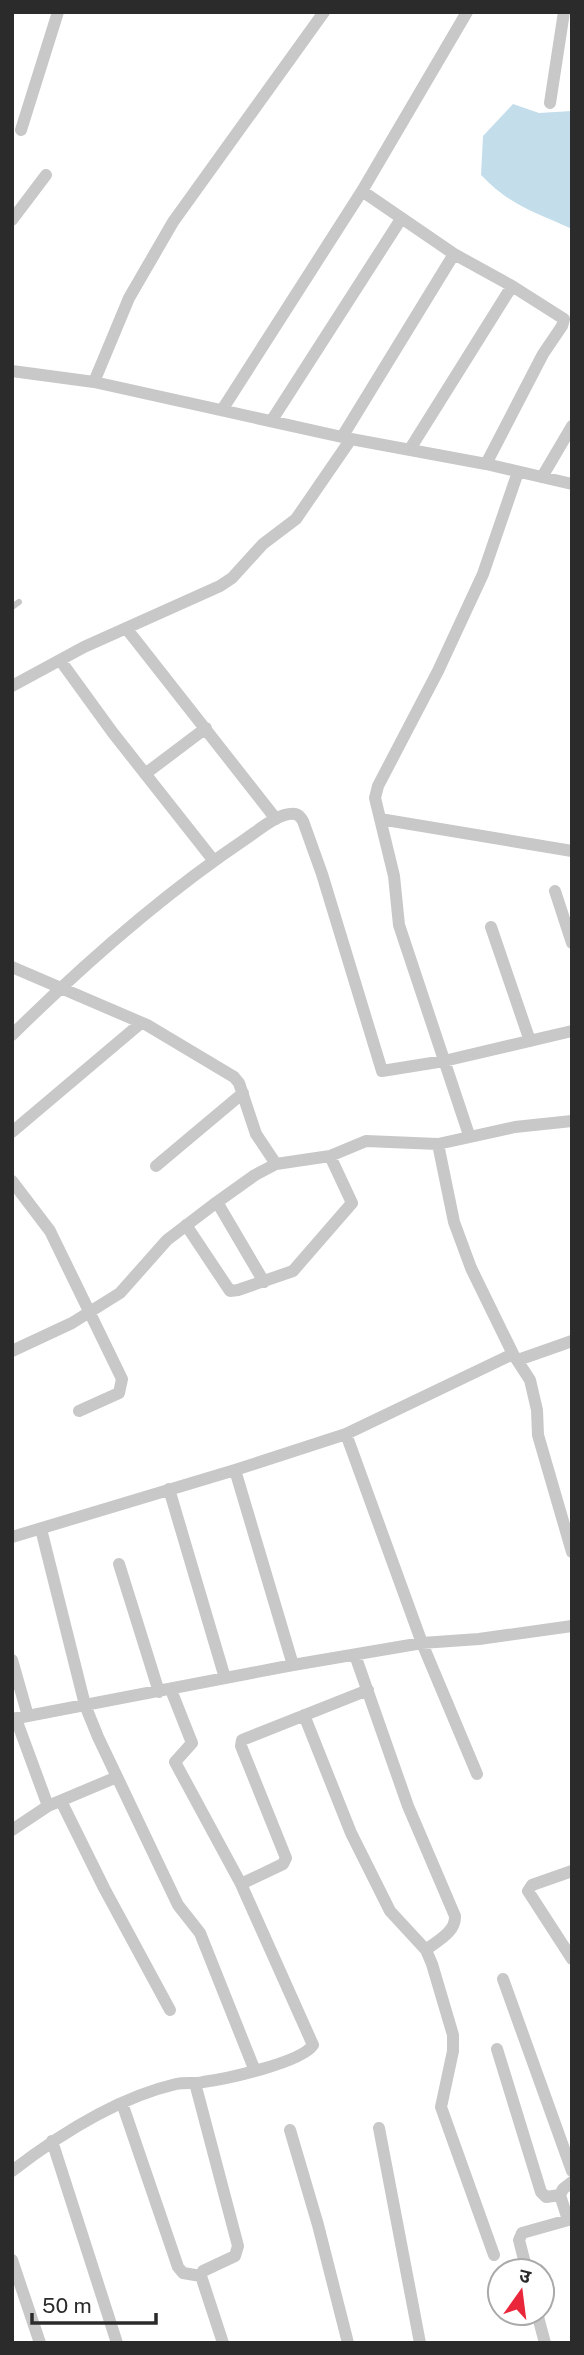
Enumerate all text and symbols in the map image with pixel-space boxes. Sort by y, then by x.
north arrow [486,2257,556,2327]
text: उ [517,2263,534,2288]
scale bar [32,2282,156,2326]
text: 50 m [42,2293,92,2318]

